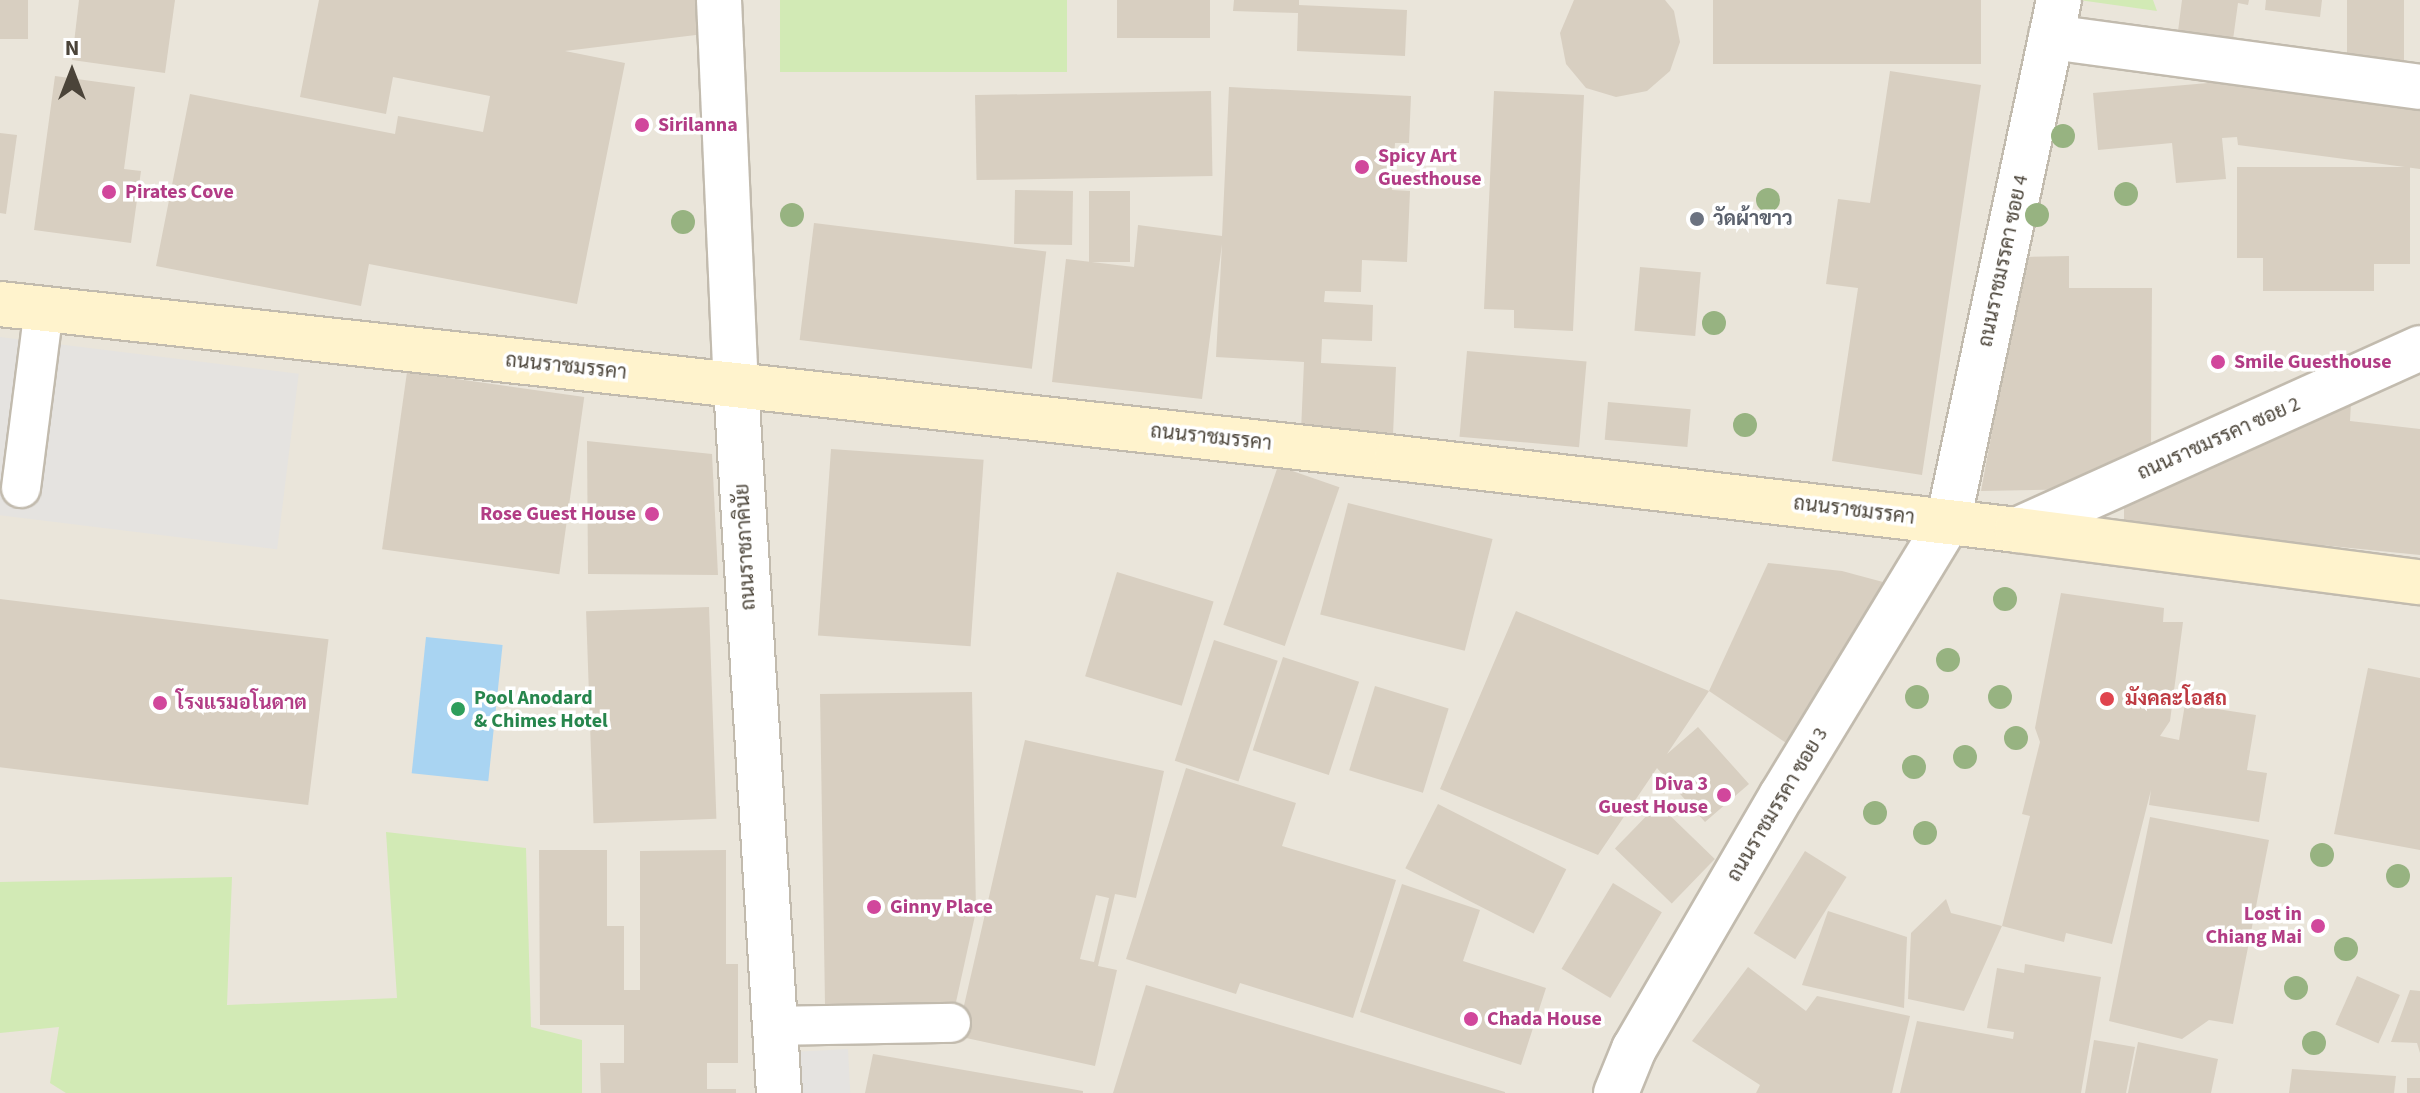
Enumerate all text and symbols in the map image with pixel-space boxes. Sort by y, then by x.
north arrow [32,32,112,112]
text: N [65,32,79,64]
place label: Sirilanna [658,113,738,137]
marker: Sirilanna [633,116,651,134]
place label: Spicy Art Guesthouse [1378,144,1482,191]
marker: Spicy Art Guesthouse [1353,158,1371,176]
street label: ถนนราชมรรคา ซอย 4 [1974,173,2034,349]
place label: Pirates Cove [125,180,234,204]
marker: Pirates Cove [100,183,118,201]
place label: วัดผ้าขาว [1713,207,1793,231]
marker: วัดผ้าขาว [1688,210,1706,228]
street label: ถนนราชมรรคา [504,349,628,385]
place label: Smile Guesthouse [2234,350,2392,374]
marker: Smile Guesthouse [2209,353,2227,371]
street label: ถนนราชมรรคา ซอย 2 [2134,392,2304,486]
street label: ถนนราชมรรคา [1149,420,1273,456]
street label: ถนนราชภาคินัย [731,483,761,611]
street label: ถนนราชมรรคา [1792,492,1916,530]
place label: Rose Guest House [480,502,636,526]
marker: Rose Guest House [643,505,661,523]
place label: Pool Anodard & Chimes Hotel [474,686,608,733]
place label: มังคละโอสถ [2125,687,2227,711]
marker: มังคละโอสถ [2096,688,2118,710]
place label: โรงแรมอโนดาต [176,691,307,715]
marker: โรงแรมอโนดาต [151,694,169,712]
marker: Pool Anodard & Chimes Hotel [449,700,467,718]
street label: ถนนราชมรรคา ซอย 3 [1723,724,1833,886]
place label: Diva 3 Guest House [1598,772,1708,819]
marker: Diva 3 Guest House [1715,786,1733,804]
place label: Ginny Place [890,895,993,919]
marker: Ginny Place [865,898,883,916]
place label: Lost in Chiang Mai [2205,902,2302,949]
marker: Lost in Chiang Mai [2309,917,2327,935]
place label: Chada House [1487,1007,1602,1031]
marker: Chada House [1462,1010,1480,1028]

